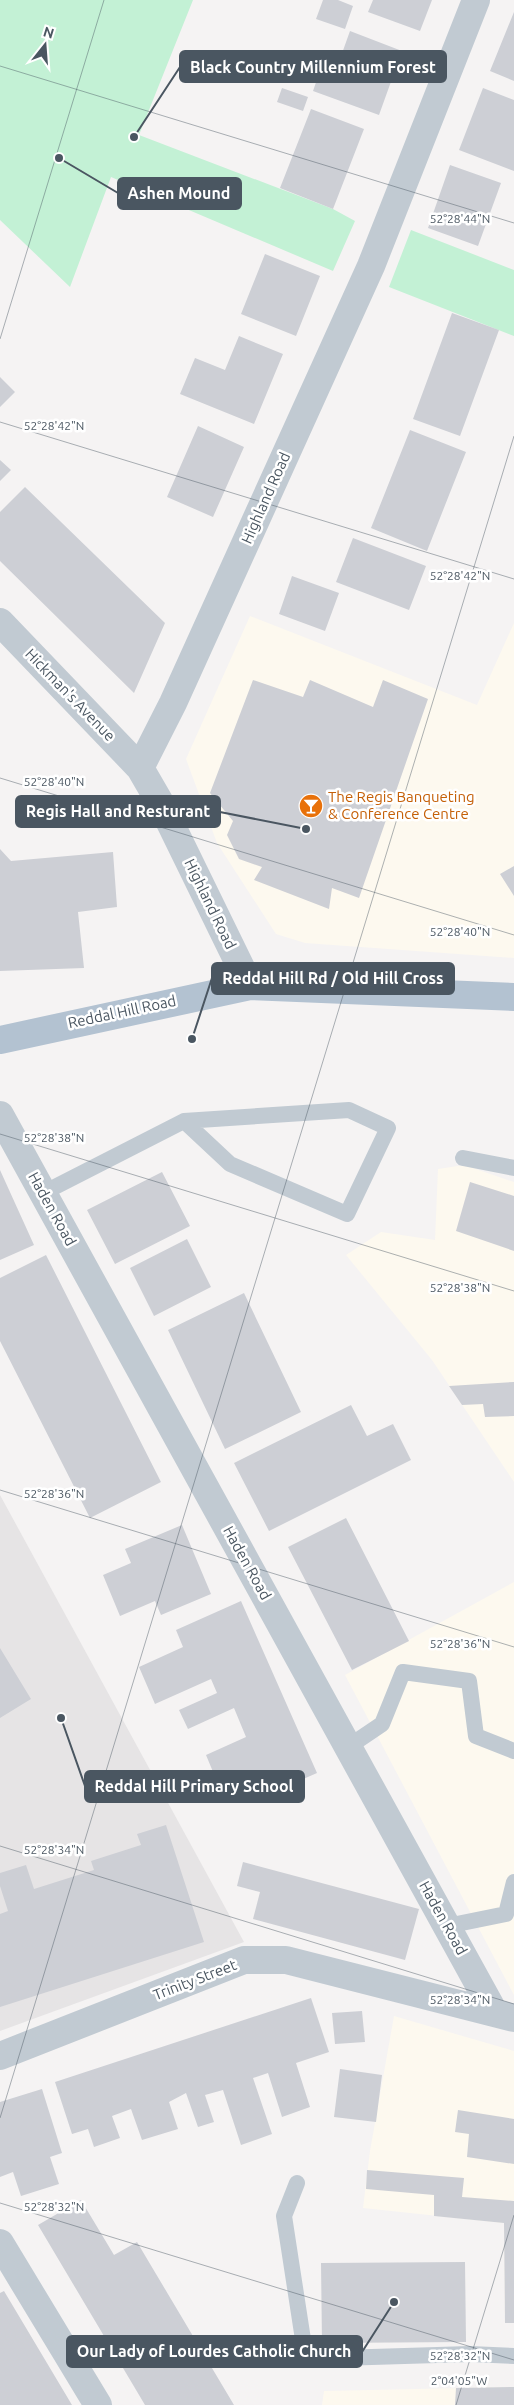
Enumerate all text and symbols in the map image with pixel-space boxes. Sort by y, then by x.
north arrow [20,20,70,70]
text: N [41,23,56,42]
callout: Black Country Millennium Forest [180,51,446,82]
text: Black Country Millennium Forest [190,58,436,76]
callout: Ashen Mound [118,178,241,209]
text: Ashen Mound [128,184,230,202]
text: 52°28'44"N [430,212,490,225]
text: 52°28'42"N [24,419,84,432]
street label: Highland Road [238,449,293,546]
text: 52°28'42"N [430,569,490,582]
street label: Hickman's Avenue [22,645,119,744]
text: 52°28'40"N [24,775,84,788]
place label: The Regis Banqueting & Conference Centre [328,788,475,822]
bar icon: The Regis Banqueting & Conference Centre [298,793,324,819]
callout: Regis Hall and Resturant [16,796,220,827]
text: Regis Hall and Resturant [26,802,210,820]
street label: Highland Road [181,856,240,952]
text: 52°28'40"N [430,925,490,938]
callout: Reddal Hill Rd / Old Hill Cross [212,963,454,994]
text: Reddal Hill Rd / Old Hill Cross [222,969,444,987]
street label: Reddal Hill Road [66,992,178,1031]
text: 52°28'38"N [24,1131,84,1144]
street label: Haden Road [25,1169,80,1249]
text: 52°28'38"N [430,1281,490,1294]
text: 52°28'36"N [24,1487,84,1500]
street label: Haden Road [220,1523,275,1603]
text: 52°28'36"N [430,1637,490,1650]
callout: Reddal Hill Primary School [85,1771,304,1802]
text: Reddal Hill Primary School [95,1777,294,1795]
text: 52°28'34"N [24,1843,84,1856]
street label: Haden Road [416,1878,471,1958]
street label: Trinity Street [151,1956,239,2003]
text: 52°28'34"N [430,1993,490,2006]
text: 52°28'32"N [24,2200,84,2213]
callout: Our Lady of Lourdes Catholic Church [67,2336,362,2367]
text: Our Lady of Lourdes Catholic Church [77,2342,351,2360]
text: 52°28'32"N [430,2349,490,2362]
text: 2°04'05"W [431,2374,487,2387]

